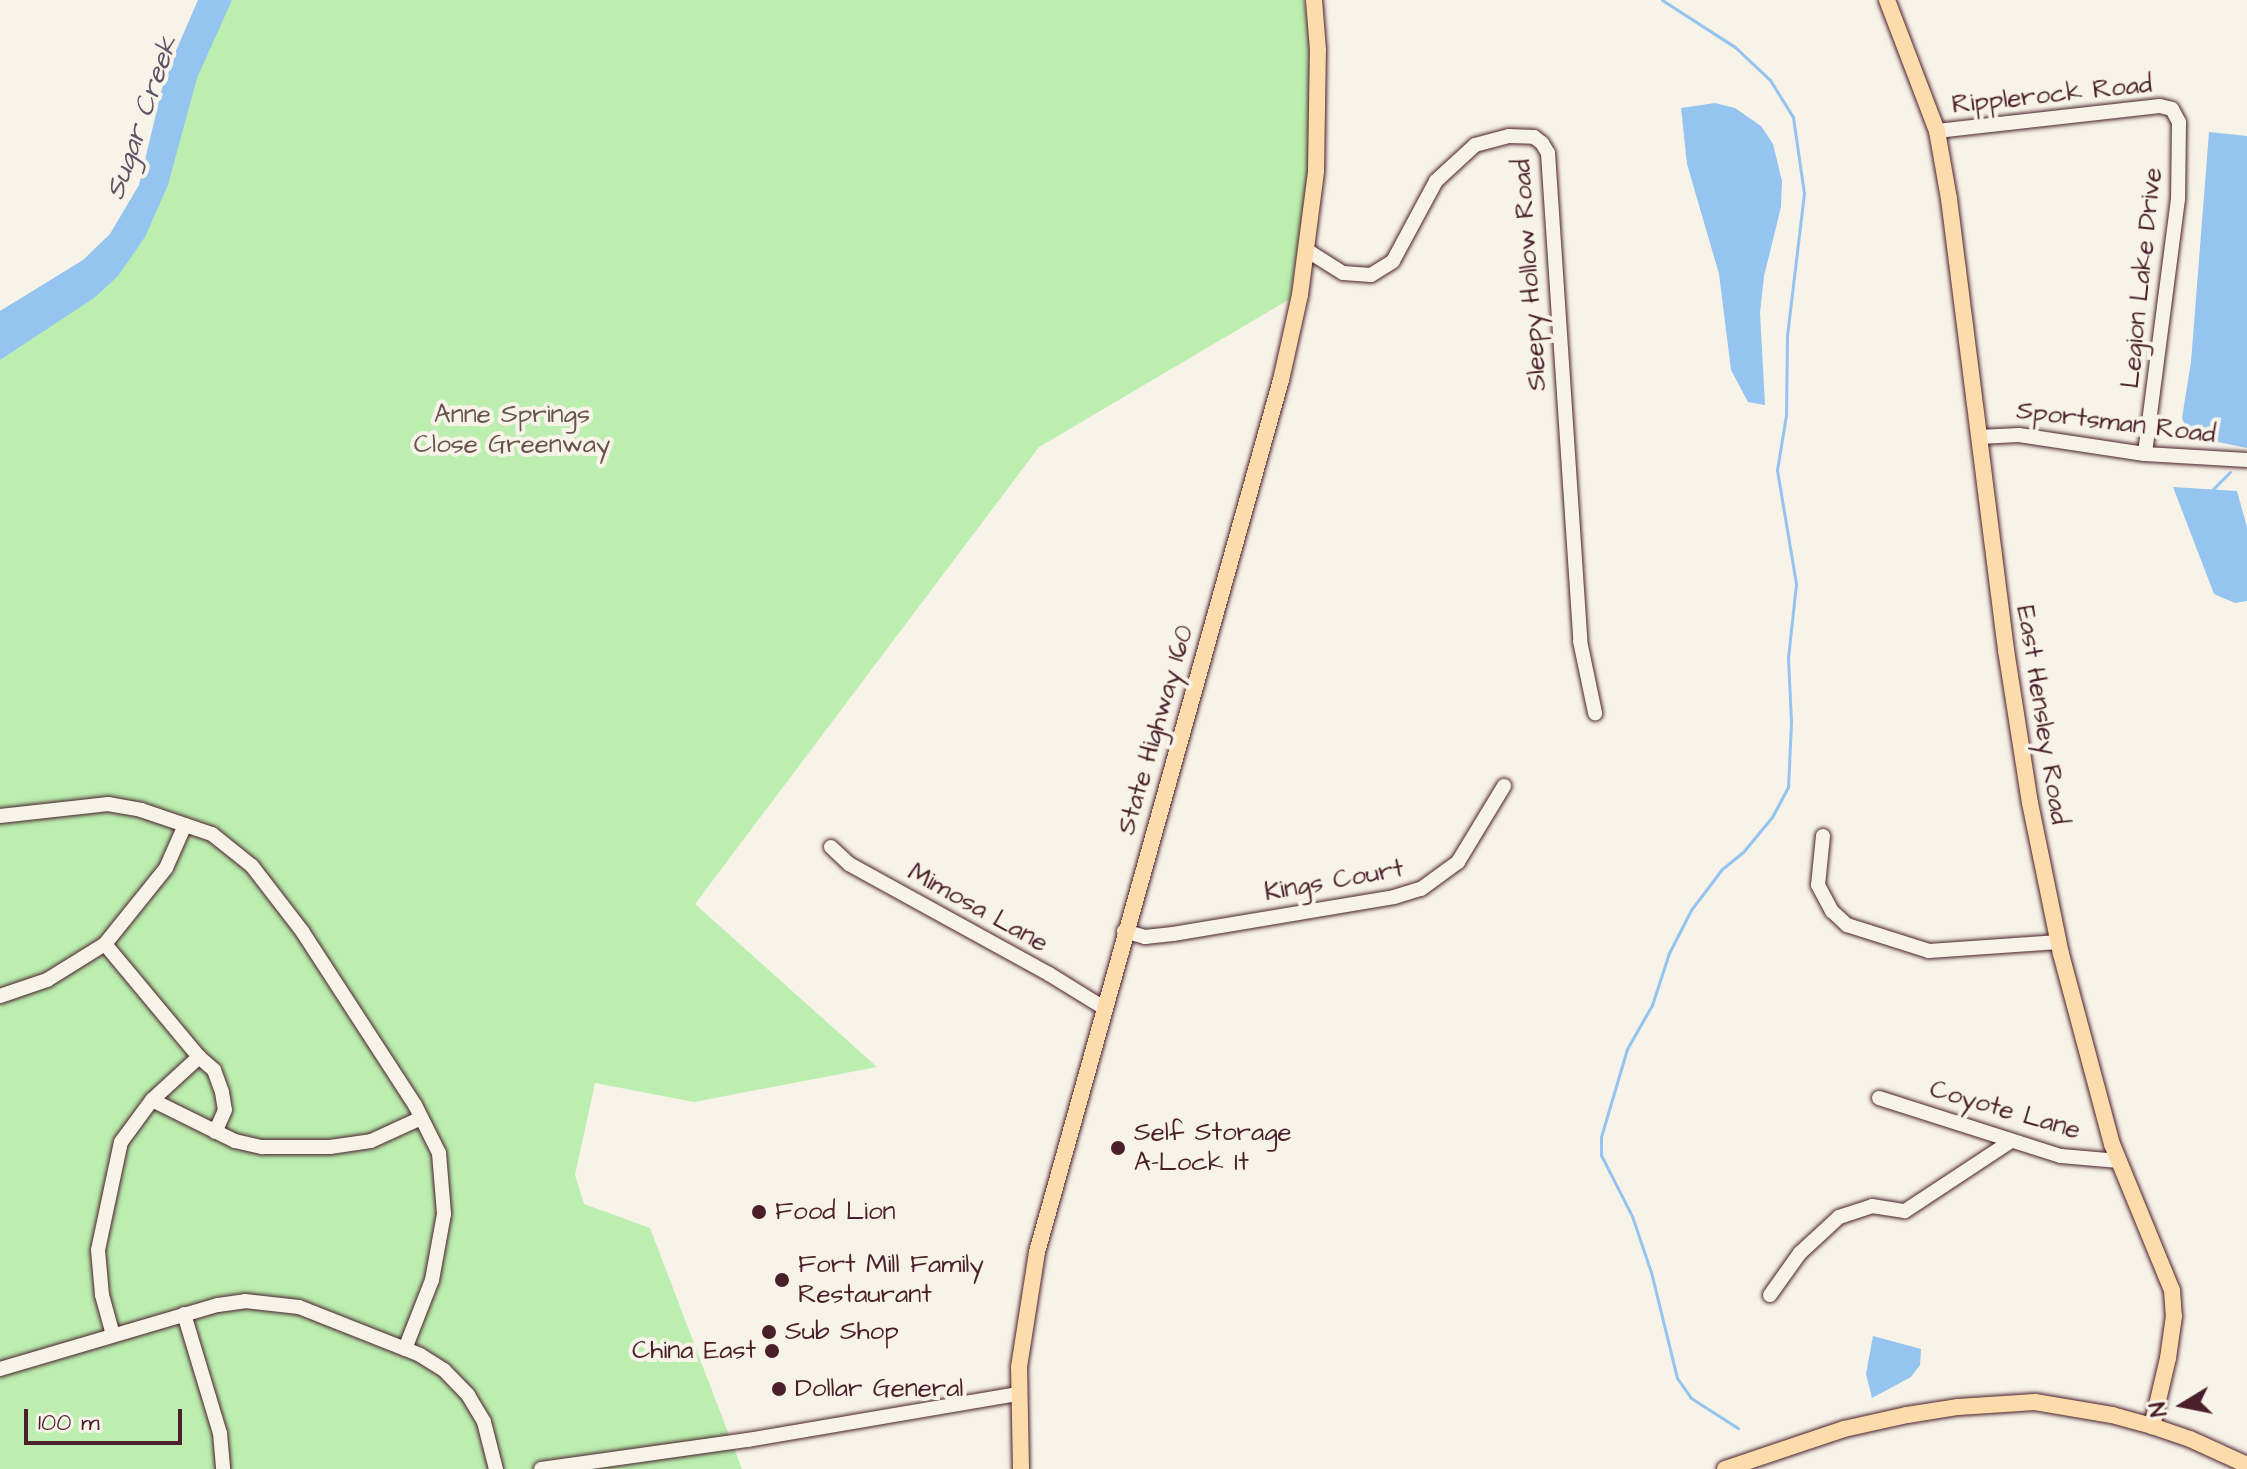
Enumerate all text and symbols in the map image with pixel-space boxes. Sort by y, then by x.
water label: Sugar Creek [98,32,186,204]
street label: Ripplerock Road [1950,69,2154,121]
street label: Sleepy Hollow Road [1506,158,1554,392]
street label: Legion Lake Drive [2115,166,2169,390]
street label: Sportsman Road [2015,395,2217,451]
park label: Anne Springs Close Greenway [414,399,610,460]
street label: East Hensley Road [2009,603,2075,827]
street label: State Highway 160 [1111,622,1201,838]
street label: Kings Court [1262,853,1406,909]
street label: Mimosa Lane [903,857,1053,959]
street label: Coyote Lane [1926,1074,2084,1146]
place label: Self Storage A-Lock It [1134,1117,1292,1178]
marker: Self Storage A-Lock It [1109,1139,1127,1157]
place label: Food Lion [775,1196,896,1228]
marker: Food Lion [750,1203,768,1221]
place label: Fort Mill Family Restaurant [798,1249,984,1310]
marker: Fort Mill Family Restaurant [773,1271,791,1289]
place label: Sub Shop [785,1316,899,1348]
marker: Sub Shop [760,1323,778,1341]
place label: China East [632,1335,756,1367]
marker: China East [763,1342,781,1360]
north arrow [2143,1365,2223,1445]
place label: Dollar General [795,1373,963,1405]
marker: Dollar General [770,1380,788,1398]
scale bar [28,1393,186,1443]
text: N [2142,1400,2175,1419]
text: 100 m [38,1406,100,1440]

